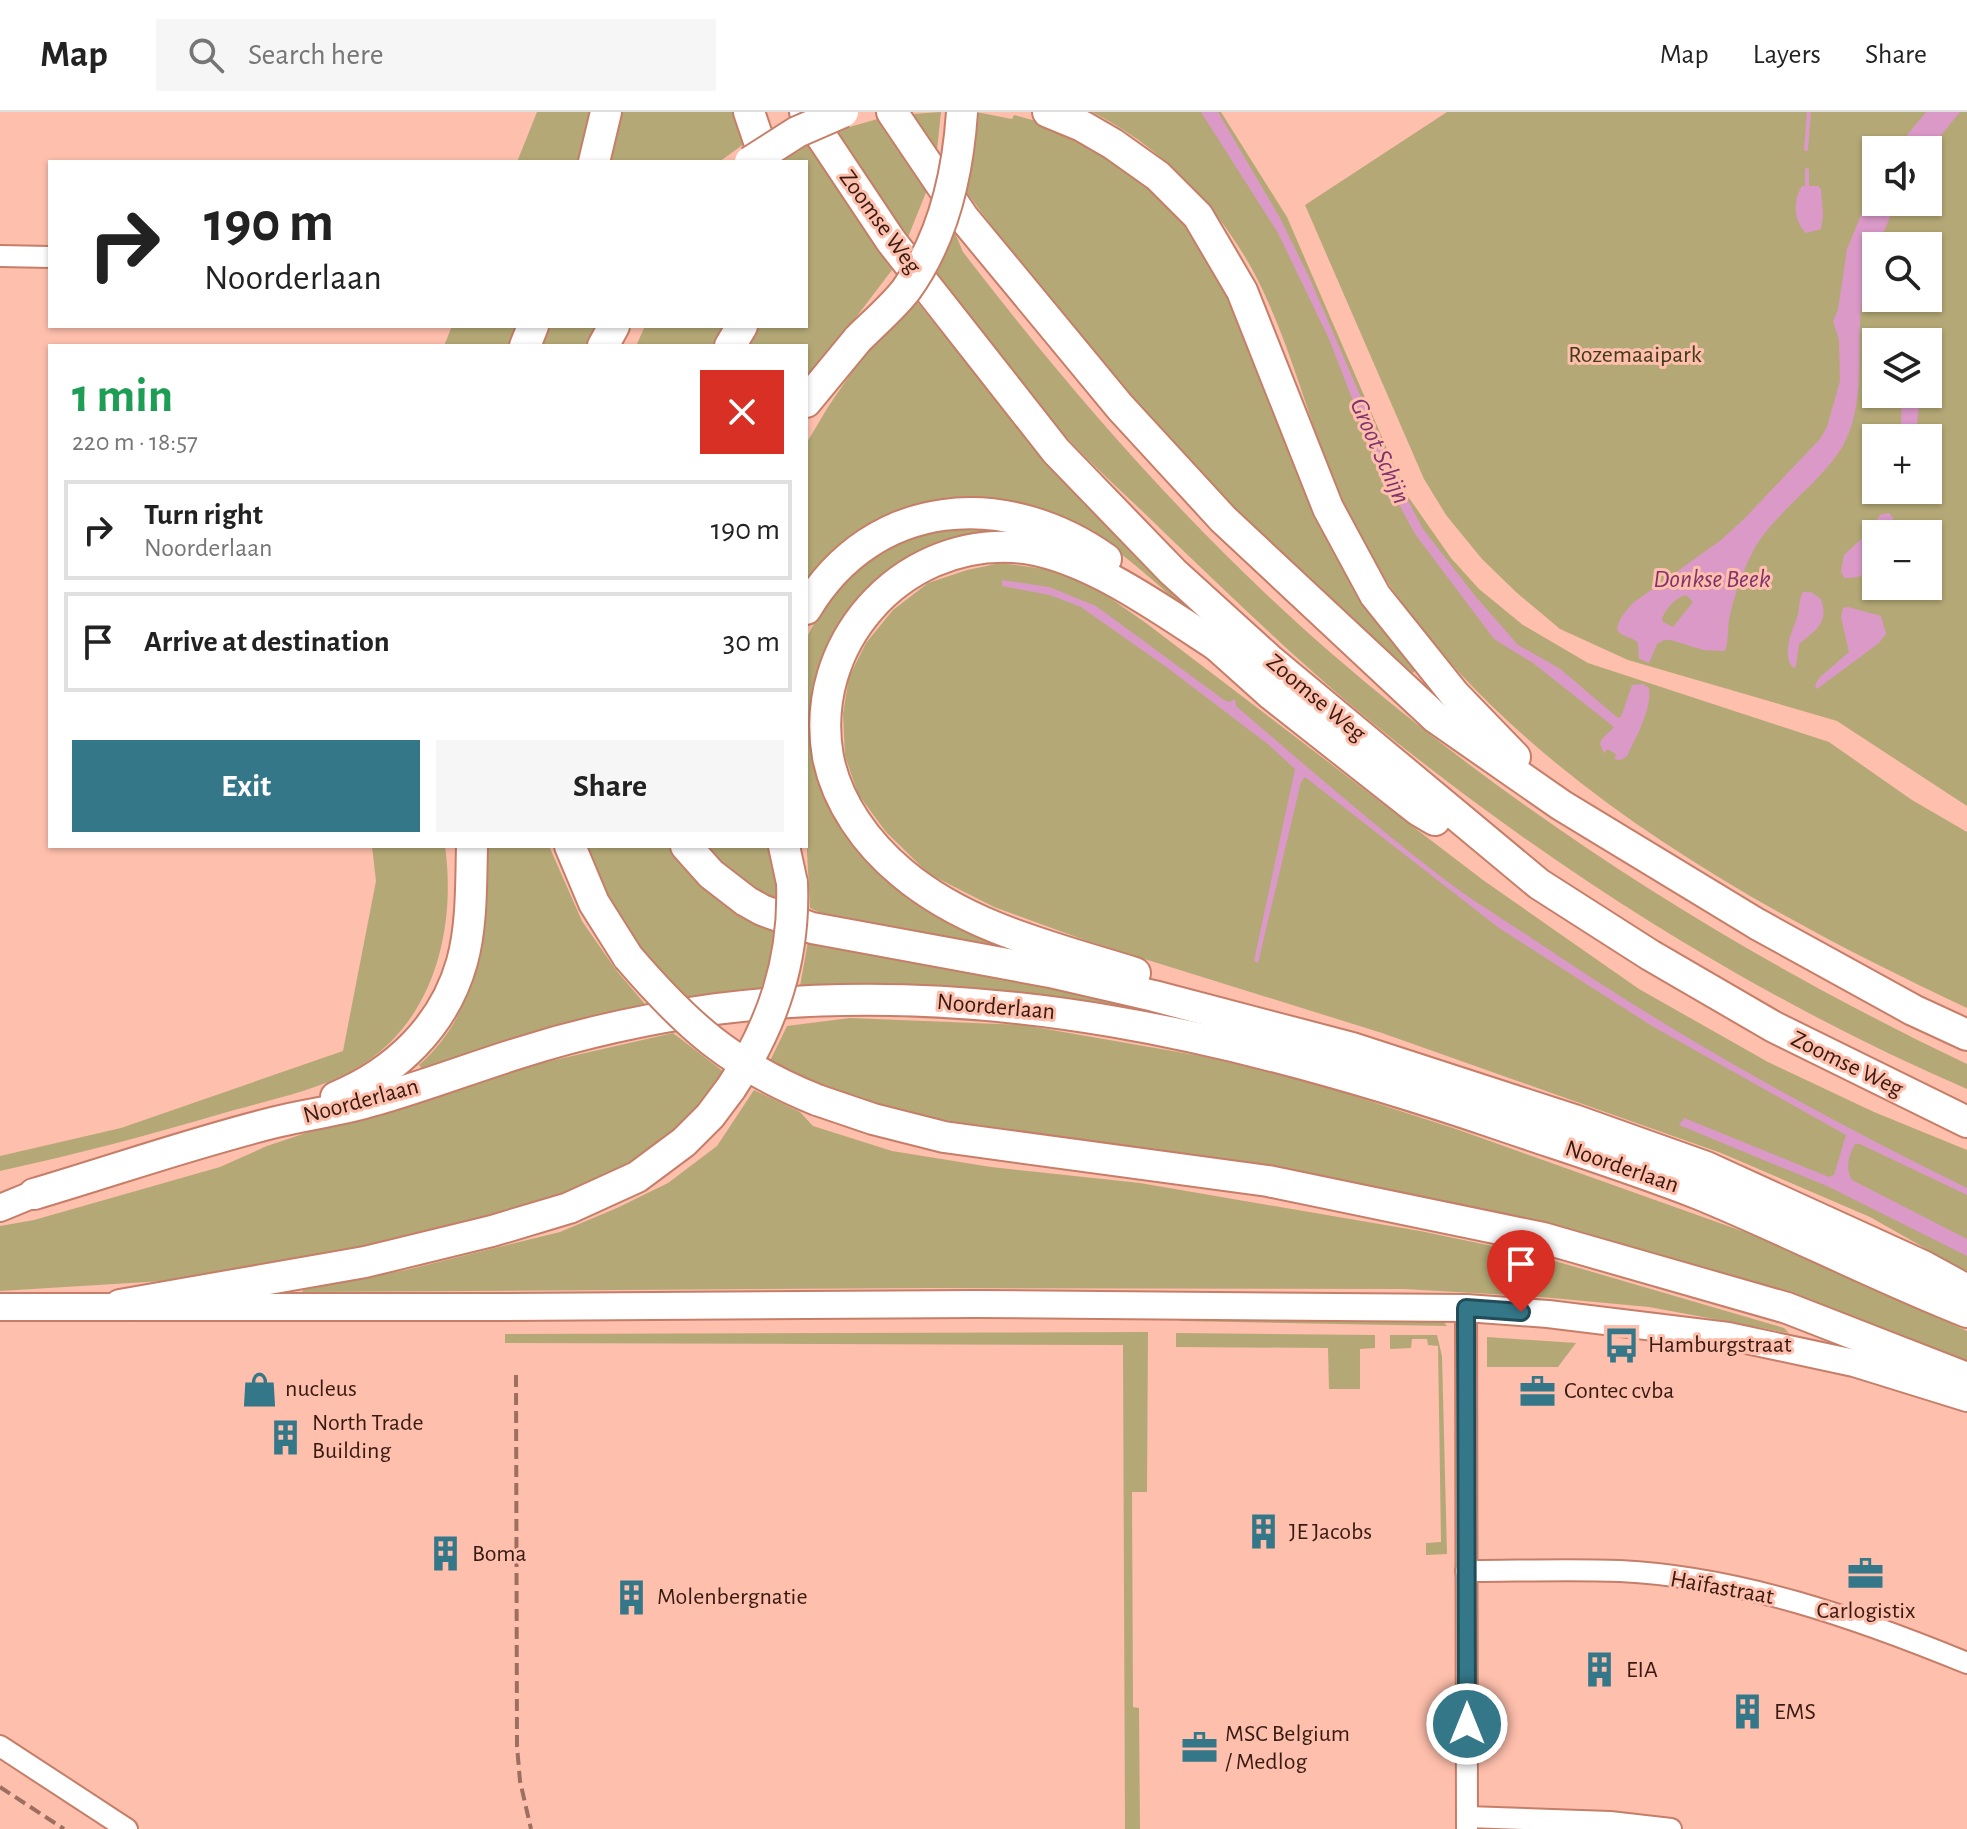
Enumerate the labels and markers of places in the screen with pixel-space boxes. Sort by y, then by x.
pin [1487,1230,1555,1312]
bus stop icon: Hamburgstraat [1603,1326,1641,1364]
place label: Hamburgstraat [1648,1333,1792,1357]
shop icon: nucleus [240,1370,278,1408]
office icon: Contec cvba [1519,1372,1557,1410]
place label: nucleus [285,1377,357,1401]
place label: Contec cvba [1564,1379,1674,1403]
place label: North Trade Building [312,1411,424,1463]
building icon: North Trade Building [267,1418,305,1456]
building icon: JE Jacobs [1244,1513,1282,1551]
place label: JE Jacobs [1289,1520,1372,1544]
building icon: Boma [427,1535,465,1573]
place label: Boma [472,1542,526,1566]
office icon: Carlogistix [1847,1555,1885,1593]
building icon: Molenbergnatie [612,1578,650,1616]
place label: Molenbergnatie [657,1585,807,1609]
place label: Carlogistix [1816,1599,1916,1623]
building icon: EIA [1581,1651,1619,1689]
place label: EIA [1626,1658,1658,1682]
building icon: EMS [1729,1693,1767,1731]
place label: EMS [1774,1700,1816,1724]
place label: MSC Belgium / Medlog [1225,1722,1350,1774]
office icon: MSC Belgium / Medlog [1180,1729,1218,1767]

